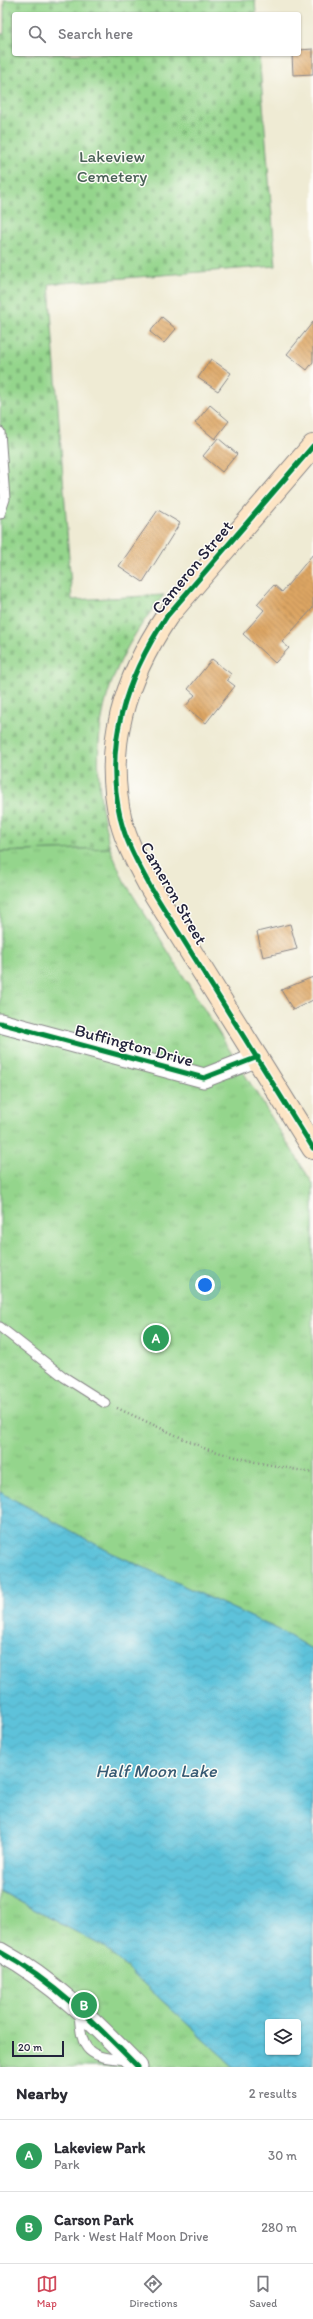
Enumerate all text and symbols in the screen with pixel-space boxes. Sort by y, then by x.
search box [12,12,301,56]
icon: search [26,23,48,45]
text: Search here [58,25,133,43]
park label: Lakeview Cemetery [77,146,147,186]
street label: Cameron Street [147,516,237,618]
street label: Cameron Street [136,838,212,948]
street label: Buffington Drive [73,1020,195,1070]
your location [195,1275,215,1295]
pin: A [143,1323,169,1353]
water label: Half Moon Lake [95,1760,218,1782]
pin: B [71,1990,97,2020]
map controls [265,2019,301,2055]
button: layers [265,2019,301,2055]
scale bar [12,2039,64,2058]
text: 20 m [18,2041,42,2054]
text: Nearby [16,2083,68,2103]
text: 2 results [249,2086,297,2101]
text: Lakeview Park [54,2139,145,2157]
text: A [25,2148,33,2163]
text: 30 m [268,2148,297,2163]
text: Park [54,2157,80,2172]
text: Carson Park [54,2211,134,2229]
text: B [25,2220,33,2235]
text: 280 m [261,2220,297,2235]
text: Park · West Half Moon Drive [54,2229,209,2244]
tab: Map [36,2273,58,2310]
tab: Directions [129,2273,178,2310]
tab: Saved [249,2273,277,2310]

